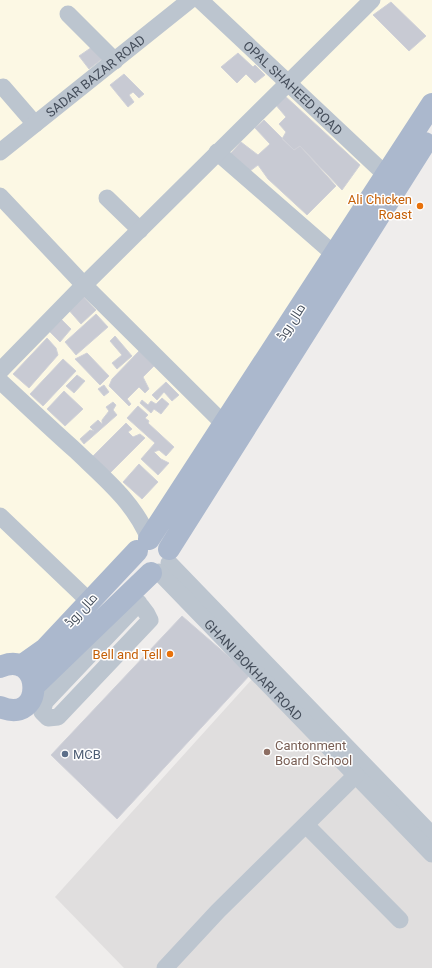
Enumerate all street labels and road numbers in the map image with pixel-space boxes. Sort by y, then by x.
street label: SADAR BAZAR ROAD [43,32,148,120]
street label: OPAL SHAHEED ROAD [241,38,346,138]
street label: مال روڈ [274,301,309,344]
street label: مال روڈ [62,590,101,631]
street label: GHANI BOKHARI ROAD [201,616,306,723]

